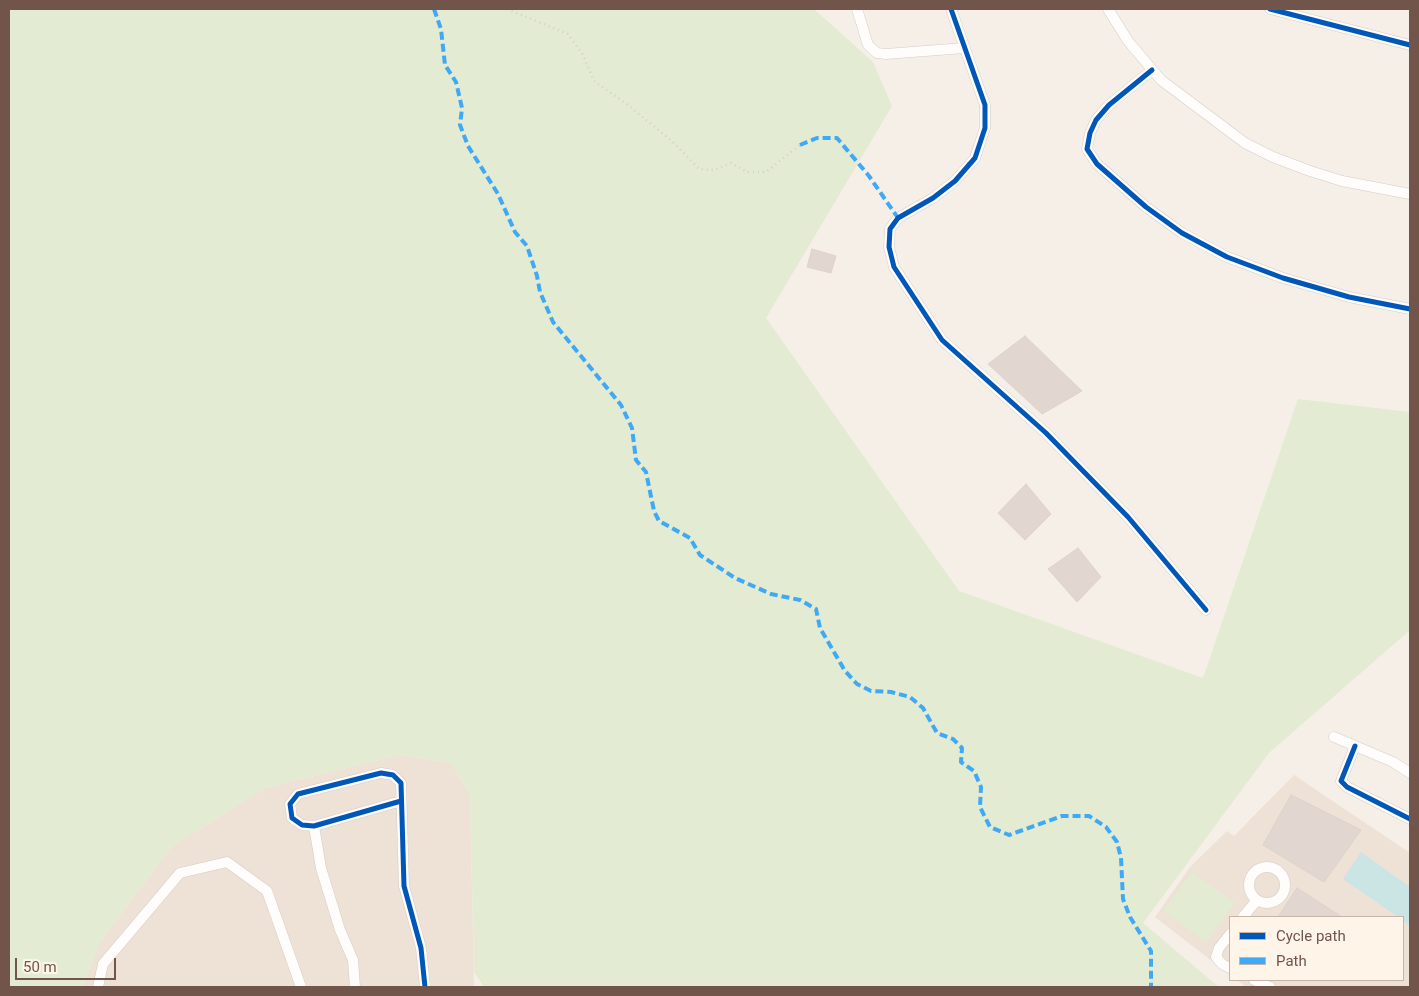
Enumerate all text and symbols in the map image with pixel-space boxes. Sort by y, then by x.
legend [1229,916,1404,981]
text: Cycle path [1276,927,1346,945]
scale bar [18,948,119,980]
text: Path [1276,952,1307,970]
text: 50 m [23,958,57,976]

